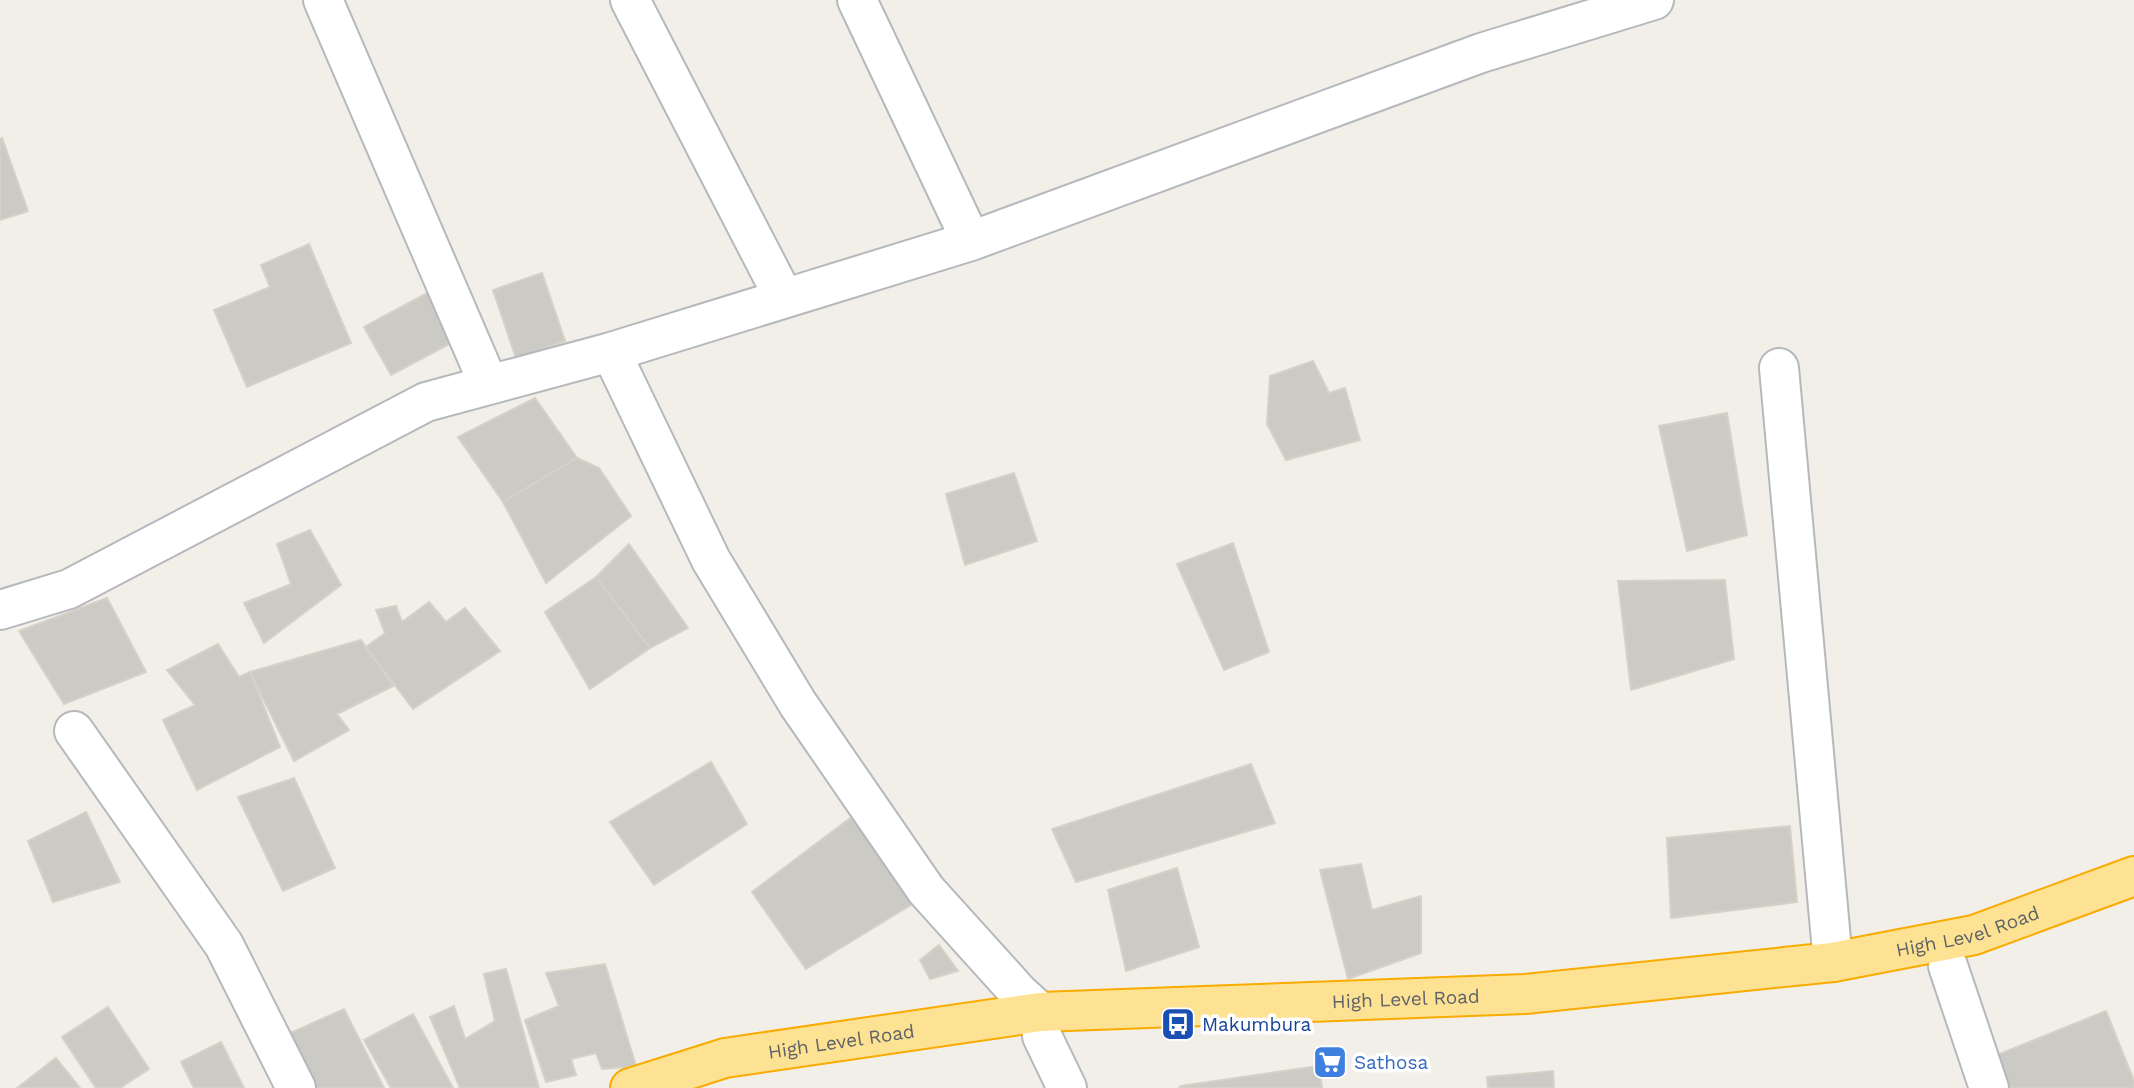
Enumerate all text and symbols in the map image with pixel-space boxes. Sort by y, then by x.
street label: High Level Road [1894,901,2042,961]
street label: High Level Road [1331,984,1480,1013]
bus stop icon: Makumbura [1159,1005,1197,1043]
place label: Makumbura [1202,1013,1312,1036]
street label: High Level Road [766,1019,916,1063]
supermarket icon: Sathosa [1311,1043,1349,1081]
place label: Sathosa [1354,1051,1428,1074]

